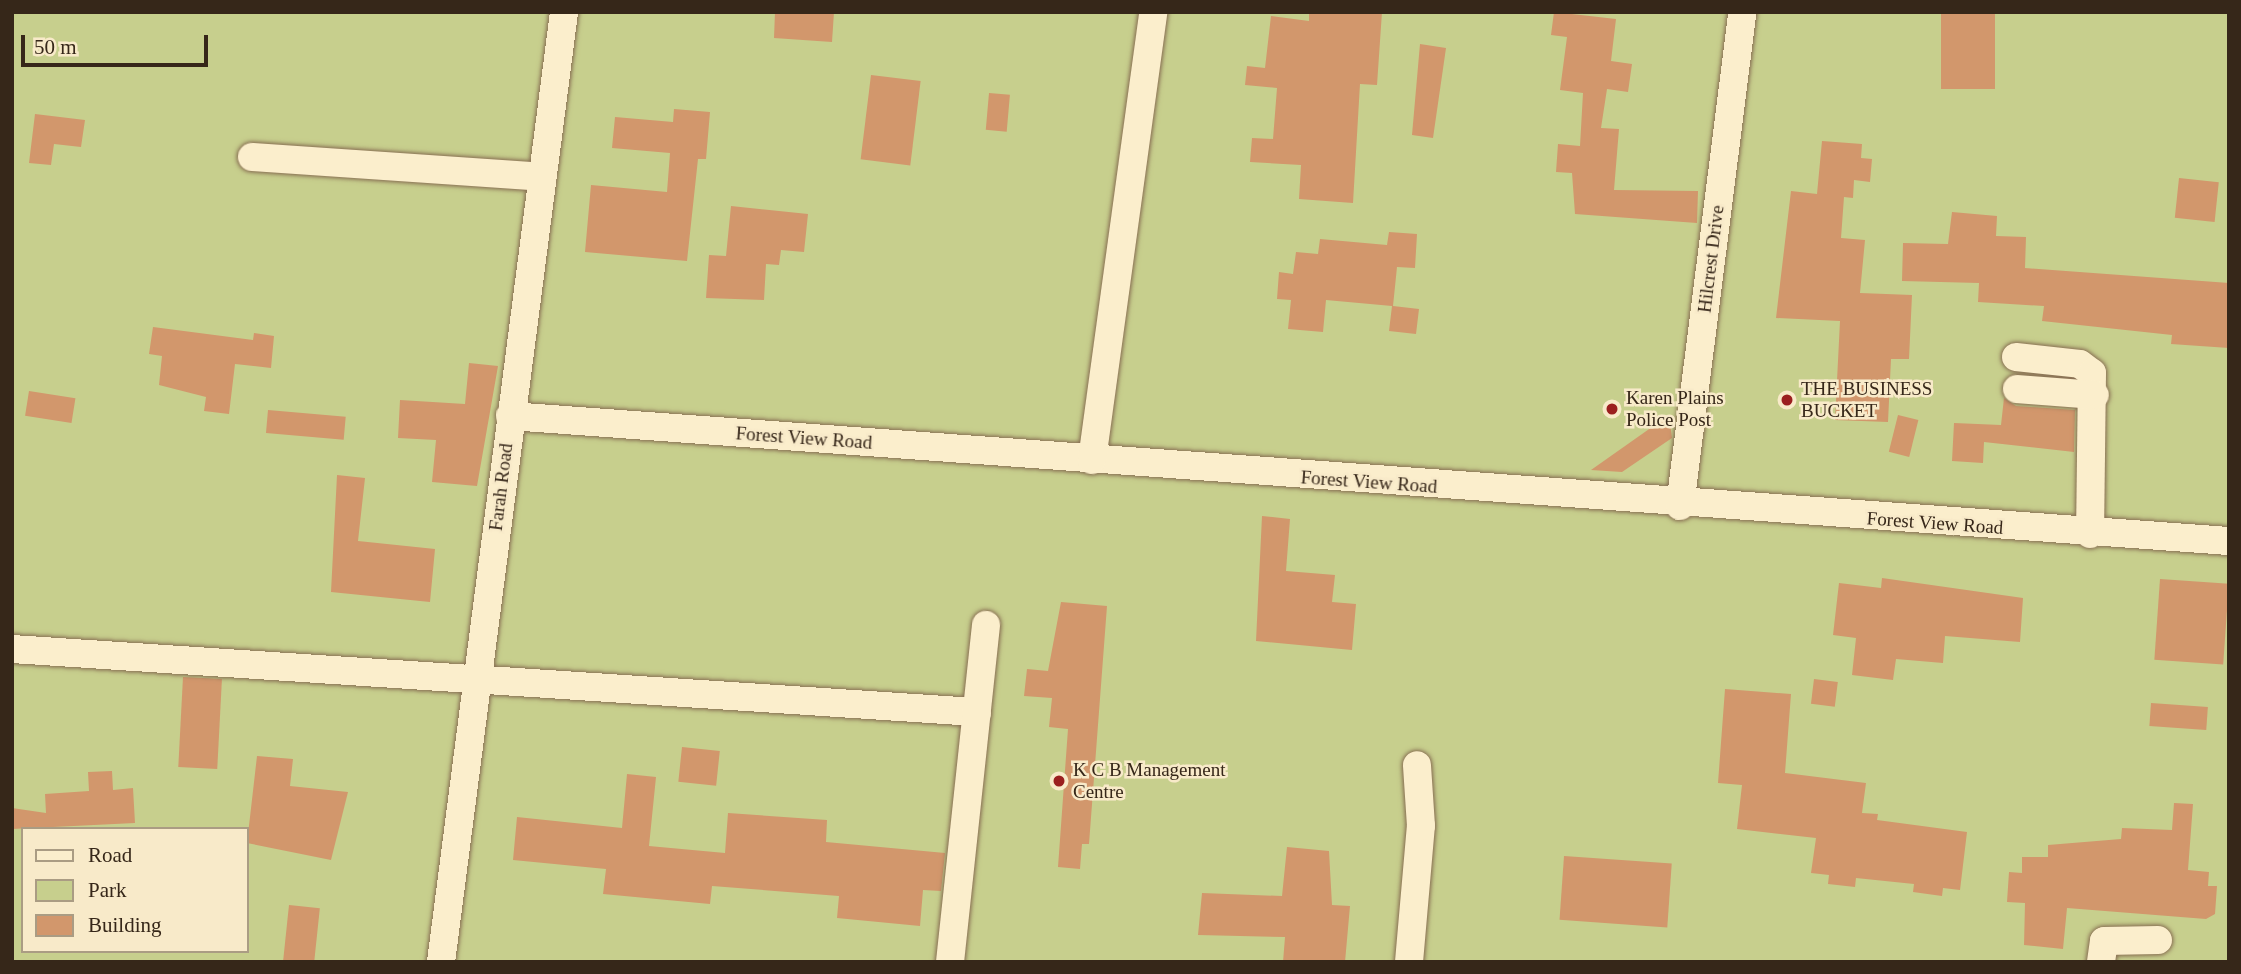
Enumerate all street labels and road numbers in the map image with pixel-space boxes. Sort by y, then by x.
street label: Hilcrest Drive [1693,204,1729,314]
street label: Forest View Road [735,422,873,454]
street label: Farah Road [484,442,518,532]
street label: Forest View Road [1300,466,1438,498]
street label: Forest View Road [1866,507,2004,539]

